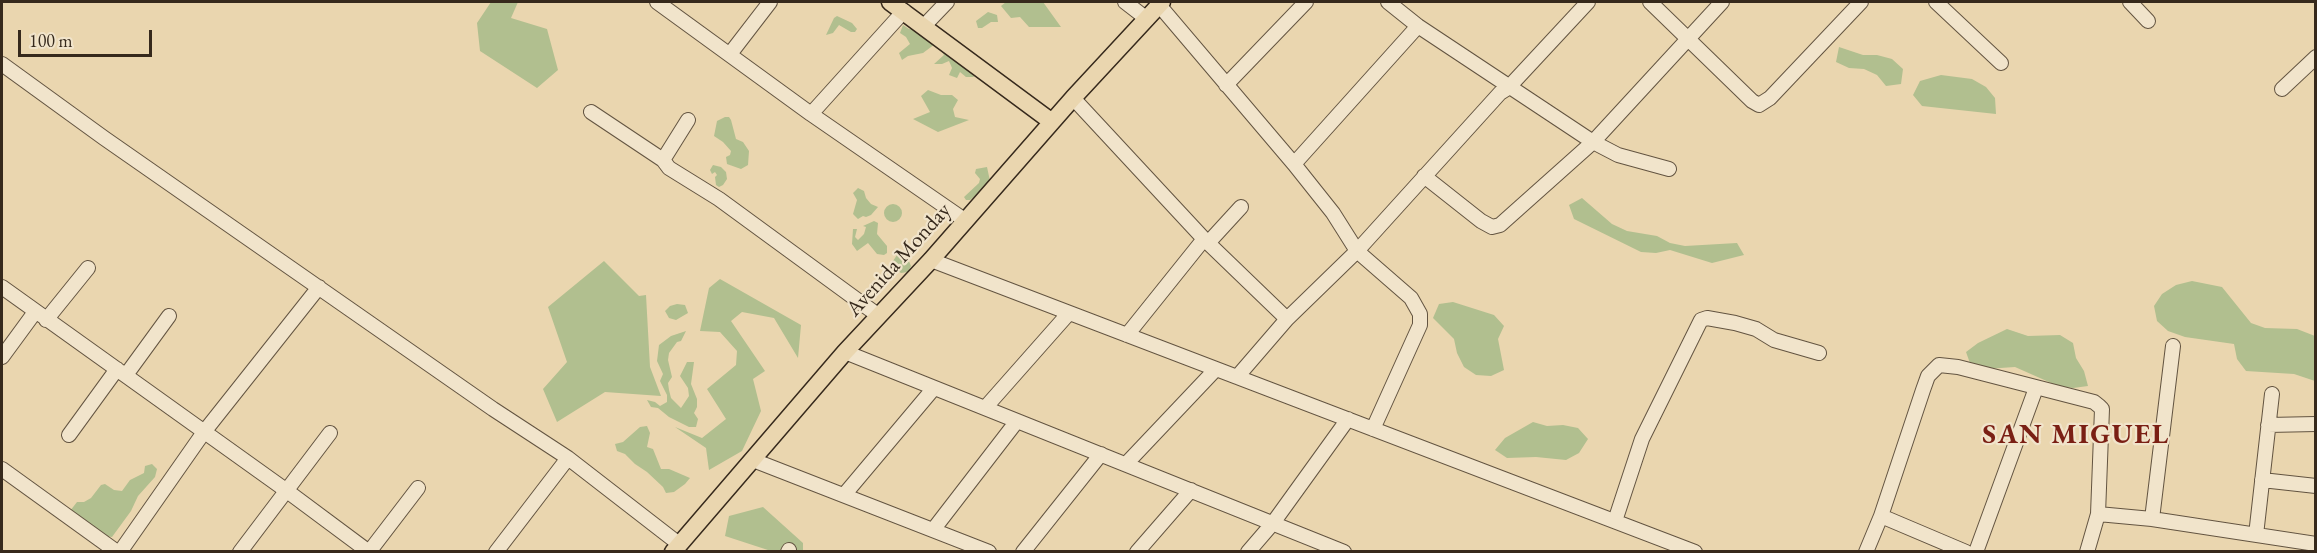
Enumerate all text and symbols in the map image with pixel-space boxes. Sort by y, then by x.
scale bar [21,18,154,56]
text: 100 m [29,29,73,52]
street label: Avenida Monday [841,198,957,322]
district label: SAN MIGUEL [1982,418,2170,452]

